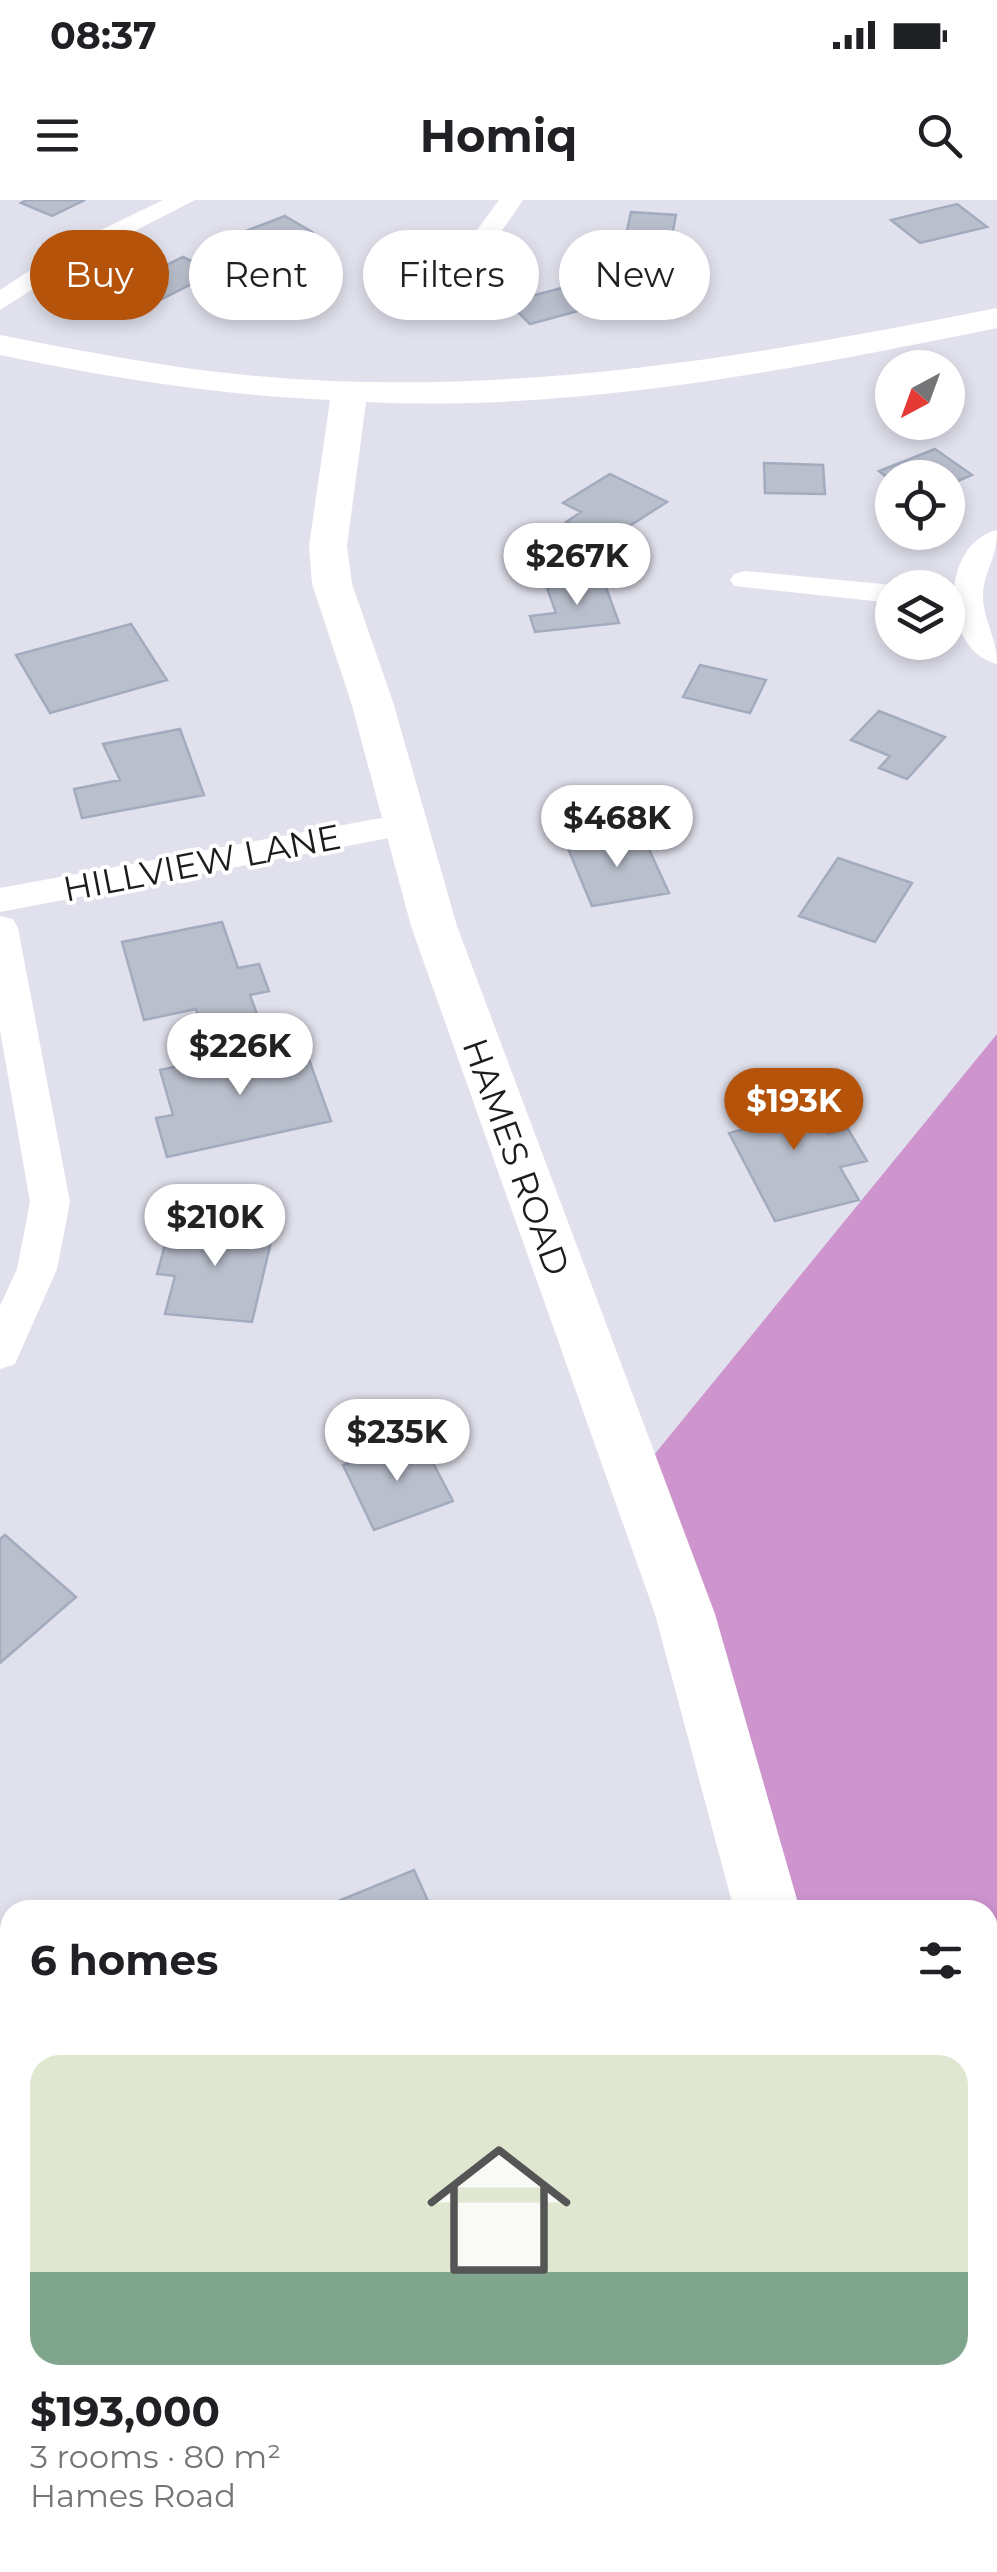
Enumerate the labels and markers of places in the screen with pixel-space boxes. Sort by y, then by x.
pin: $267K [507,523,647,608]
pin: $468K [547,785,687,870]
pin: $226K [170,1013,310,1098]
pin: $193K [724,1068,864,1153]
pin: $210K [145,1184,285,1269]
pin: $235K [327,1399,467,1484]

